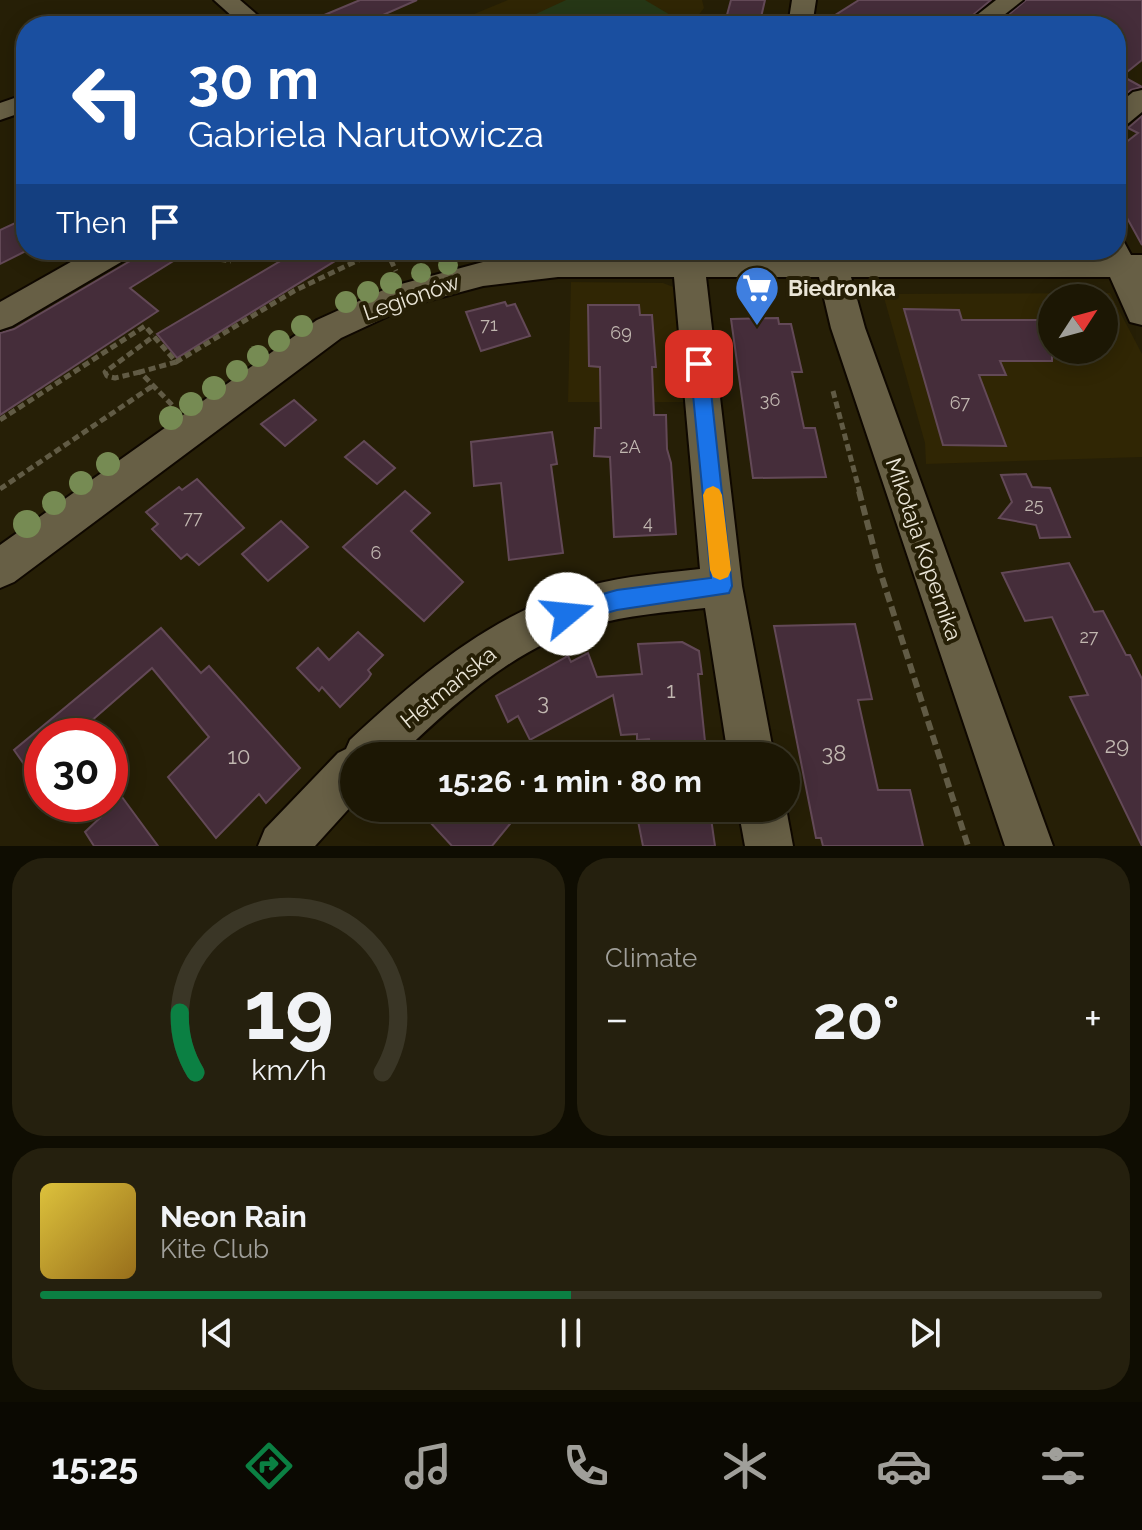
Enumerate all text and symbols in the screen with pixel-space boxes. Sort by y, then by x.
text: 30 m [188,46,319,112]
icon: left [56,48,160,152]
text: Gabriela Narutowicza [188,113,544,155]
icon: arrive [143,200,187,244]
text: Then [56,205,127,240]
supermarket icon: Biedronka [733,264,781,327]
street label: Legionów [359,268,463,326]
place label: Biedronka [788,275,896,301]
north arrow [1038,284,1118,364]
map controls [1038,284,1118,364]
house number: 71 [480,314,498,335]
house number: 69 [610,322,632,343]
pin [665,330,733,398]
icon: arrive [677,342,721,386]
house number: 36 [760,389,780,410]
house number: 67 [950,392,971,413]
house number: 2A [619,436,641,457]
street label: Mikołaja Kopernika [881,454,967,644]
house number: 25 [1024,494,1044,515]
house number: 77 [183,507,203,528]
house number: 4 [643,512,653,533]
house number: 6 [371,542,382,563]
position arrow [525,572,609,656]
house number: 27 [1079,626,1099,647]
street label: Hetmańska [395,641,501,733]
house number: 1 [666,677,676,703]
house number: 3 [537,689,549,715]
speed limit sign: 30 [24,718,128,822]
house number: 29 [1105,732,1129,758]
house number: 38 [822,740,846,766]
house number: 10 [228,743,250,769]
text: 15:26 · 1 min · 80 m [438,764,702,799]
text: Climate [605,943,697,973]
text: 19 [243,961,334,1058]
text: 20° [813,983,900,1053]
text: − [605,993,629,1044]
text: + [1084,993,1102,1044]
text: km/h [251,1053,326,1087]
text: Neon Rain [160,1199,307,1234]
text: Kite Club [160,1234,269,1264]
icon: previous [195,1311,239,1355]
icon: pause [549,1311,593,1355]
icon: next [903,1311,947,1355]
icon: directions [241,1438,297,1494]
icon: music [400,1438,456,1494]
icon: phone [558,1438,614,1494]
icon: climate [717,1438,773,1494]
icon: car [876,1438,932,1494]
icon: filters [1035,1438,1091,1494]
text: 15:25 [51,1445,138,1487]

